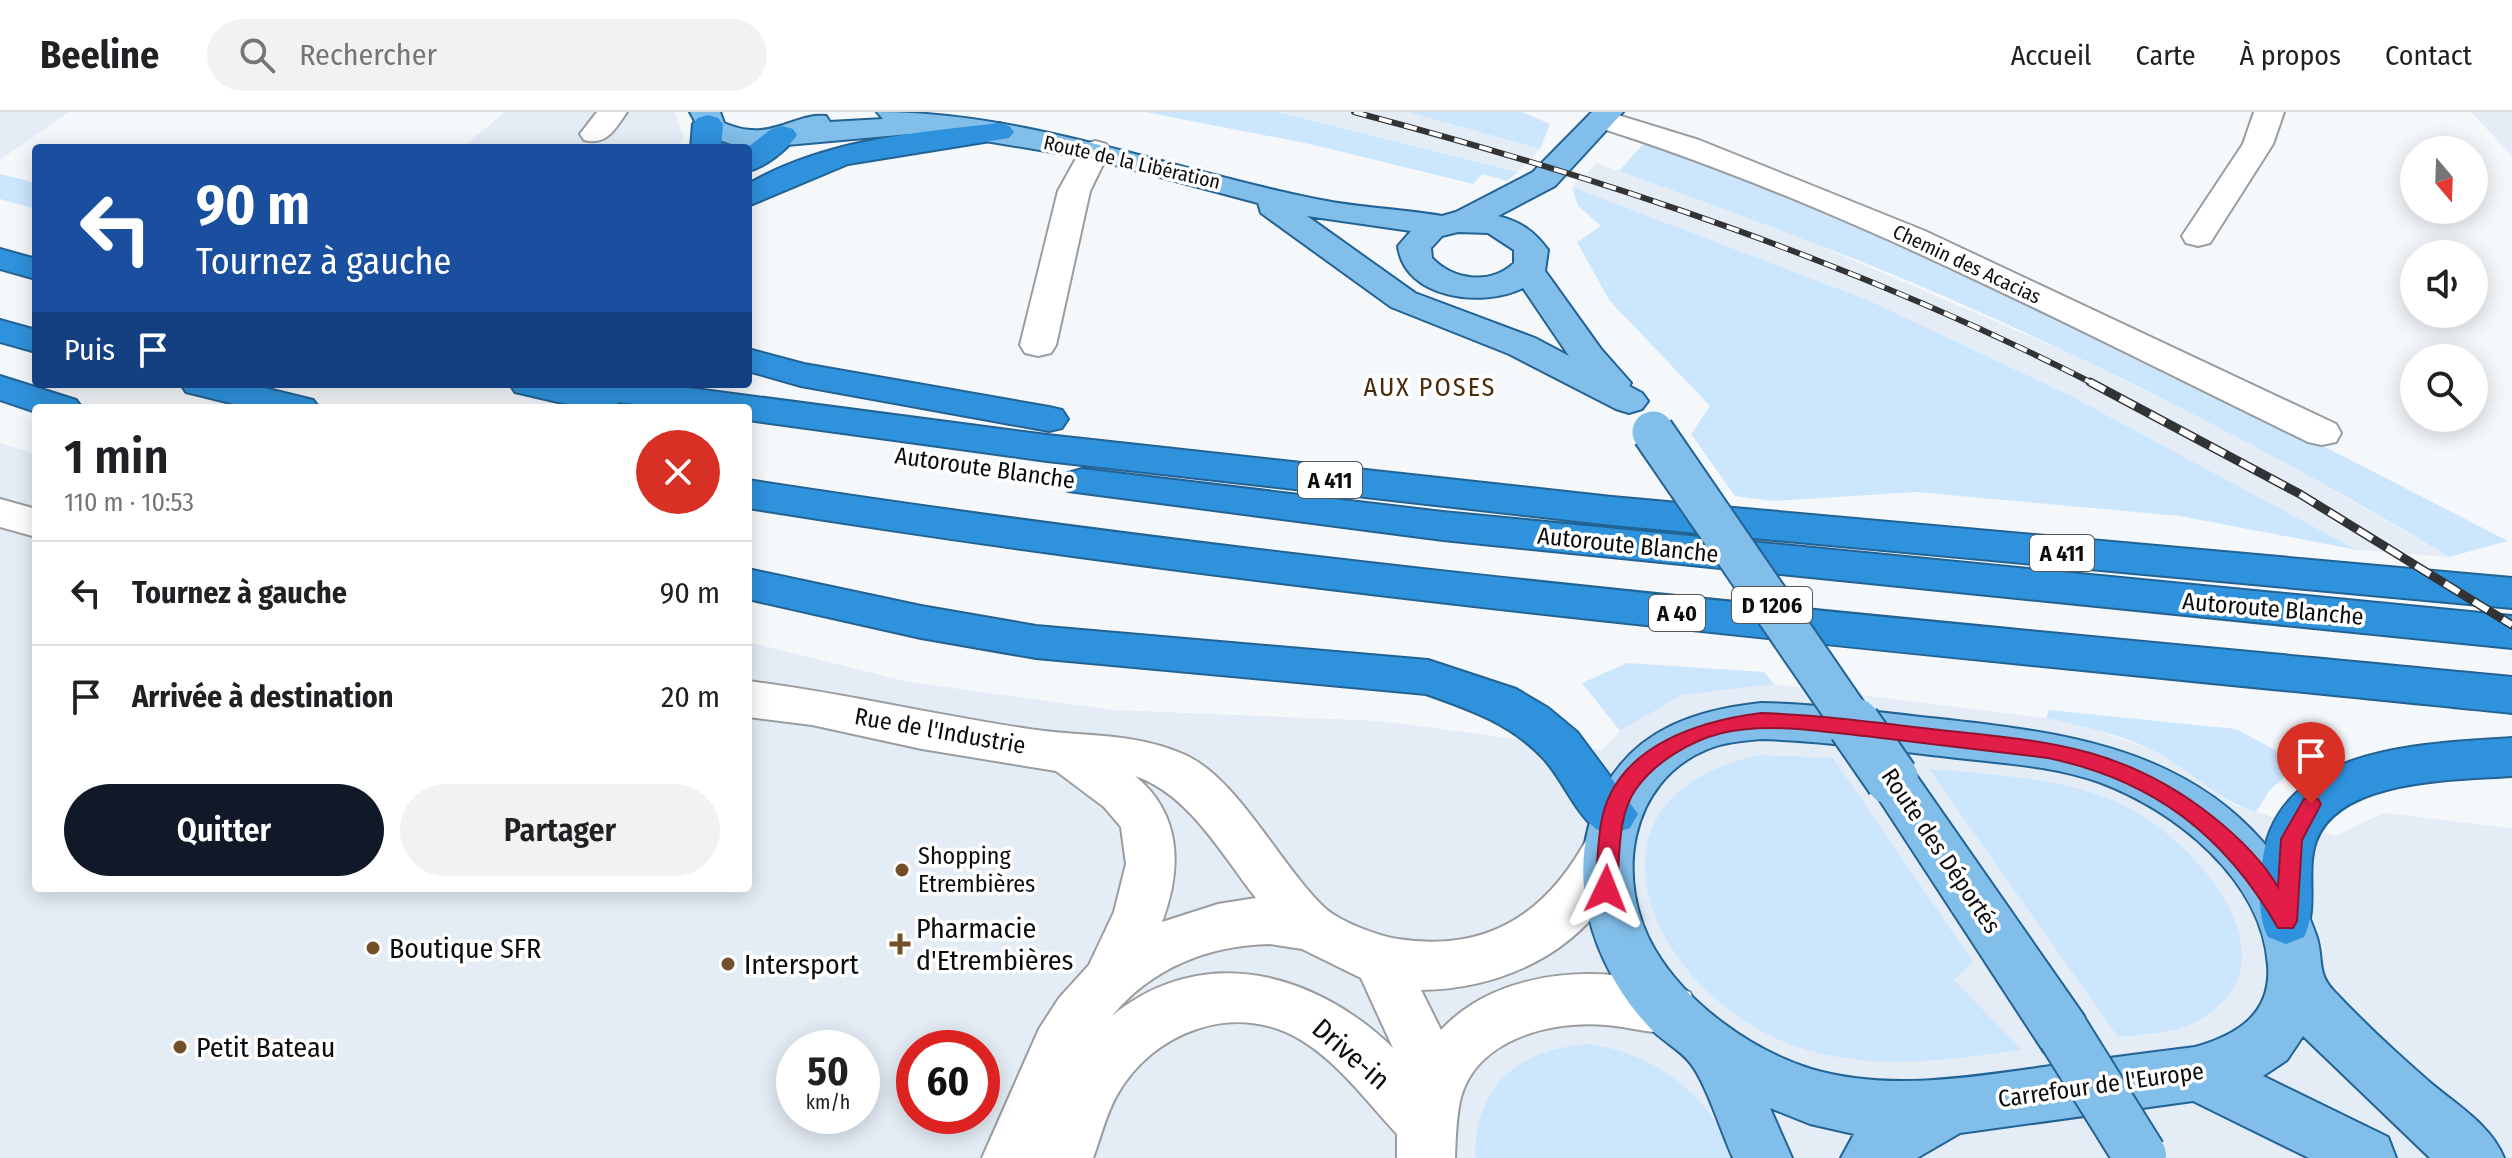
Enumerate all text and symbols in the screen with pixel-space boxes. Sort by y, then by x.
search box [207,19,767,91]
text: Beeline [40,32,159,78]
icon: search [235,33,279,77]
text: Rechercher [299,37,437,73]
text: Accueil [2011,39,2092,72]
text: Carte [2136,39,2196,72]
text: À propos [2240,39,2341,72]
text: Contact [2385,39,2472,72]
street label: Route de la Libération [1041,130,1223,194]
north arrow [2400,136,2488,224]
map controls [2400,136,2488,432]
text: 90 m [196,172,310,239]
icon: left [64,176,168,280]
street label: Chemin des Acacias [1889,219,2045,309]
text: Tournez à gauche [196,240,451,284]
button: sound [2400,240,2488,328]
icon: arrive [131,328,175,372]
text: Puis [64,332,115,368]
button: search [2400,344,2488,432]
district label: AUX POSES [1363,372,1497,403]
text: 1 min [64,428,169,486]
button: close [636,430,720,514]
street label: Autoroute Blanche [893,441,1077,495]
road number: A 411 [1298,462,1362,498]
text: 110 m · 10:53 [64,487,194,518]
street label: Autoroute Blanche [1536,522,1720,568]
road number: A 411 [2030,535,2094,571]
icon: left [64,571,108,615]
text: Tournez à gauche [132,575,347,611]
text: 90 m [660,575,720,611]
road number: D 1206 [1732,587,1812,623]
street label: Autoroute Blanche [2181,587,2365,631]
road number: A 40 [1649,595,1705,631]
icon: arrive [64,675,108,719]
text: Arrivée à destination [132,679,393,715]
text: 20 m [661,679,720,715]
street label: Rue de l'Industrie [852,702,1028,760]
pin [2277,722,2345,804]
icon: arrive [2289,734,2333,778]
street label: Route des Déportés [1876,763,2006,939]
button: Quitter [64,784,384,876]
button: Partager [400,784,720,876]
place label: Shopping Etrembières [918,842,1035,898]
position arrow [1564,847,1648,931]
marker: Shopping Etrembières [893,861,911,879]
place label: Pharmacie d'Etrembières [916,912,1073,977]
place label: Boutique SFR [389,932,541,965]
marker: Pharmacie d'Etrembières [891,935,909,953]
marker: Boutique SFR [364,939,382,957]
place label: Intersport [744,948,859,981]
marker: Intersport [719,955,737,973]
street label: Drive-in [1306,1012,1396,1096]
speed limit sign: 60 [896,1030,1000,1134]
place label: Petit Bateau [196,1031,335,1064]
marker: Petit Bateau [171,1038,189,1056]
text: 50 [807,1048,849,1096]
street label: Carrefour de l'Europe [1996,1057,2206,1113]
text: km/h [806,1090,850,1114]

